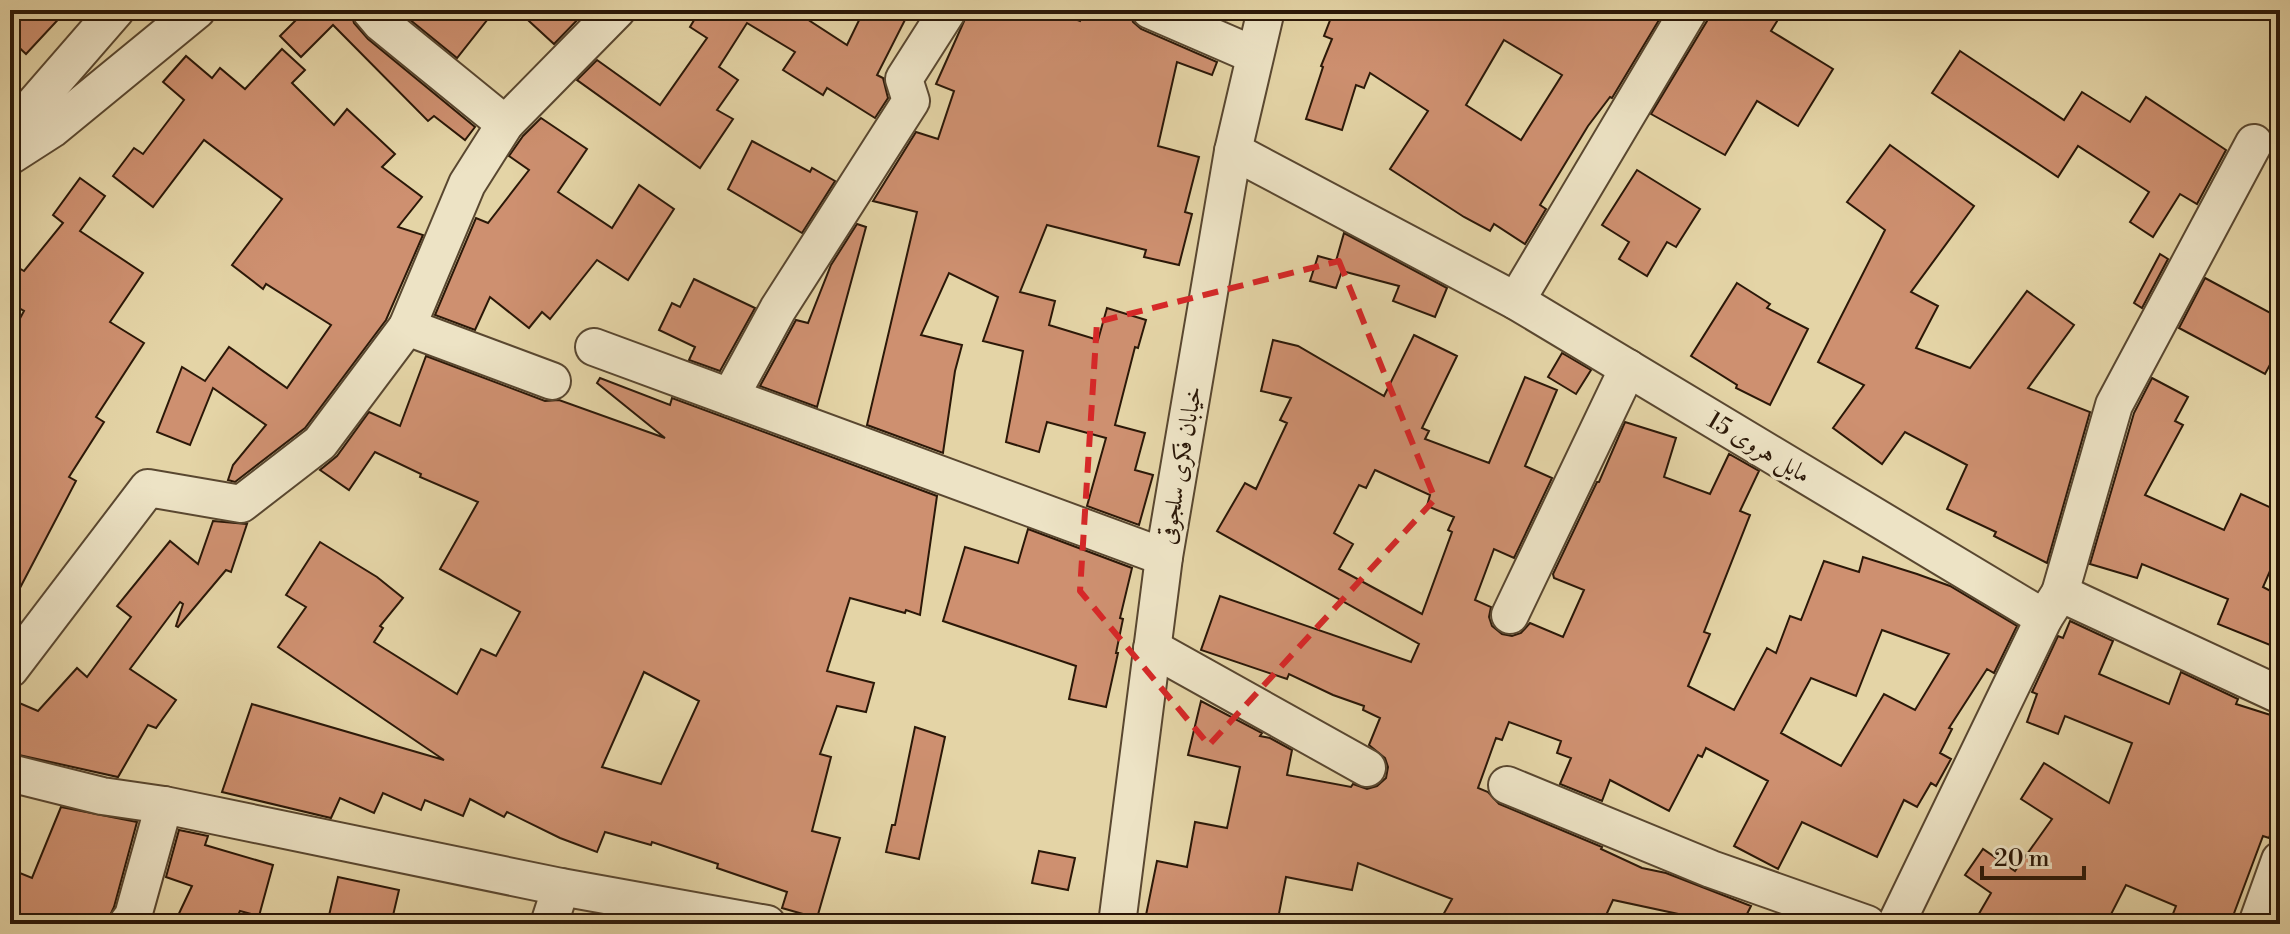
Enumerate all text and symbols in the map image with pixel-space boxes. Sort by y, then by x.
street label: خیابان فکری سلجوقی [1152,384,1210,547]
street label: مایل هروی 15 [1701,405,1816,491]
scale bar [1982,830,2084,880]
text: 20 m [1994,844,2050,874]

